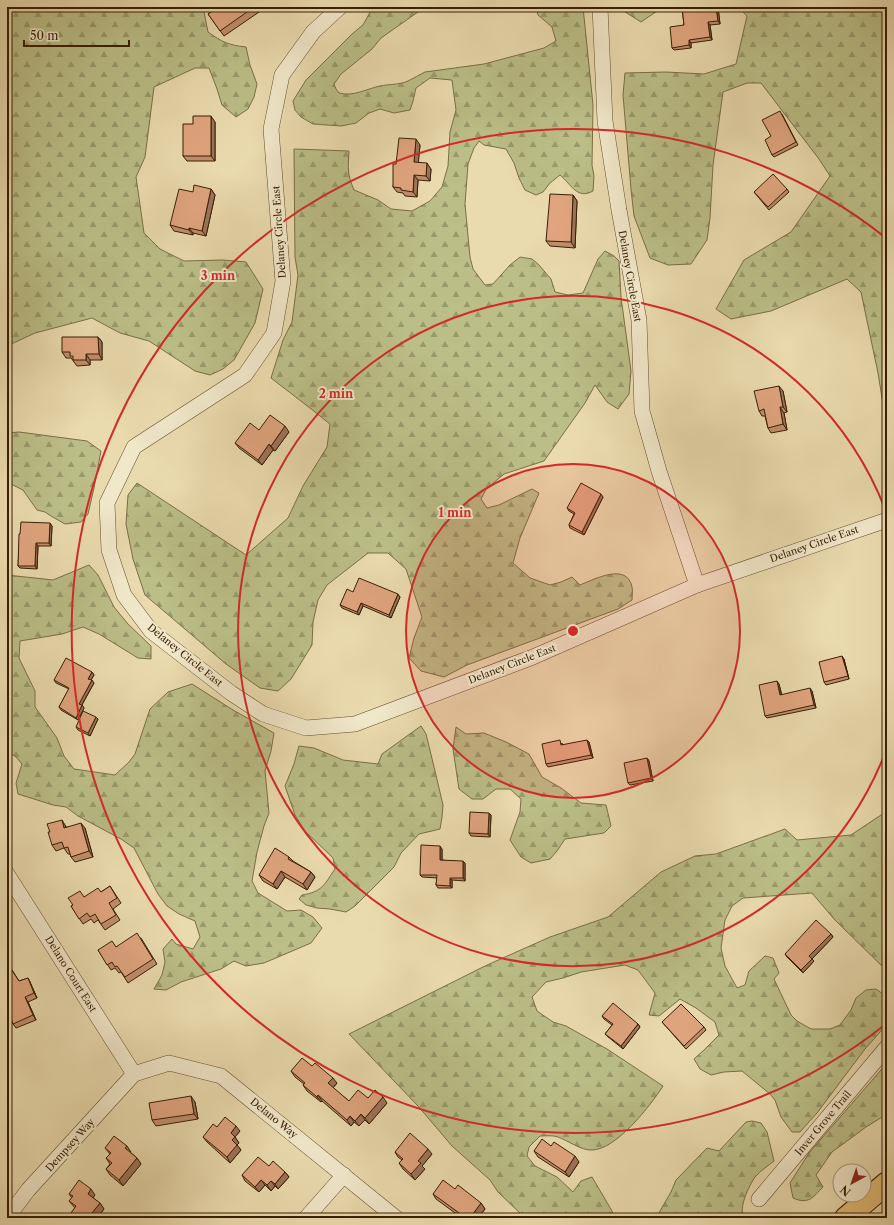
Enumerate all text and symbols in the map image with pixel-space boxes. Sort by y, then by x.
scale bar [24,22,129,48]
text: 50 m [30,28,59,43]
street label: Delaney Circle East [269,185,289,279]
street label: Delaney Circle East [616,229,645,323]
text: 3 min [201,268,236,283]
text: 2 min [319,386,354,401]
text: 1 min [439,505,472,520]
street label: Delaney Circle East [768,523,860,565]
street label: Delaney Circle East [145,621,226,690]
centre of rings [566,624,580,638]
street label: Delaney Circle East [466,641,558,687]
street label: Delano Court East [42,933,100,1015]
street label: Inver Grove Trail [792,1088,854,1158]
street label: Delano Way [248,1095,301,1141]
street label: Dempsey Way [43,1115,98,1174]
north arrow [832,1163,872,1203]
text: N [837,1182,854,1199]

